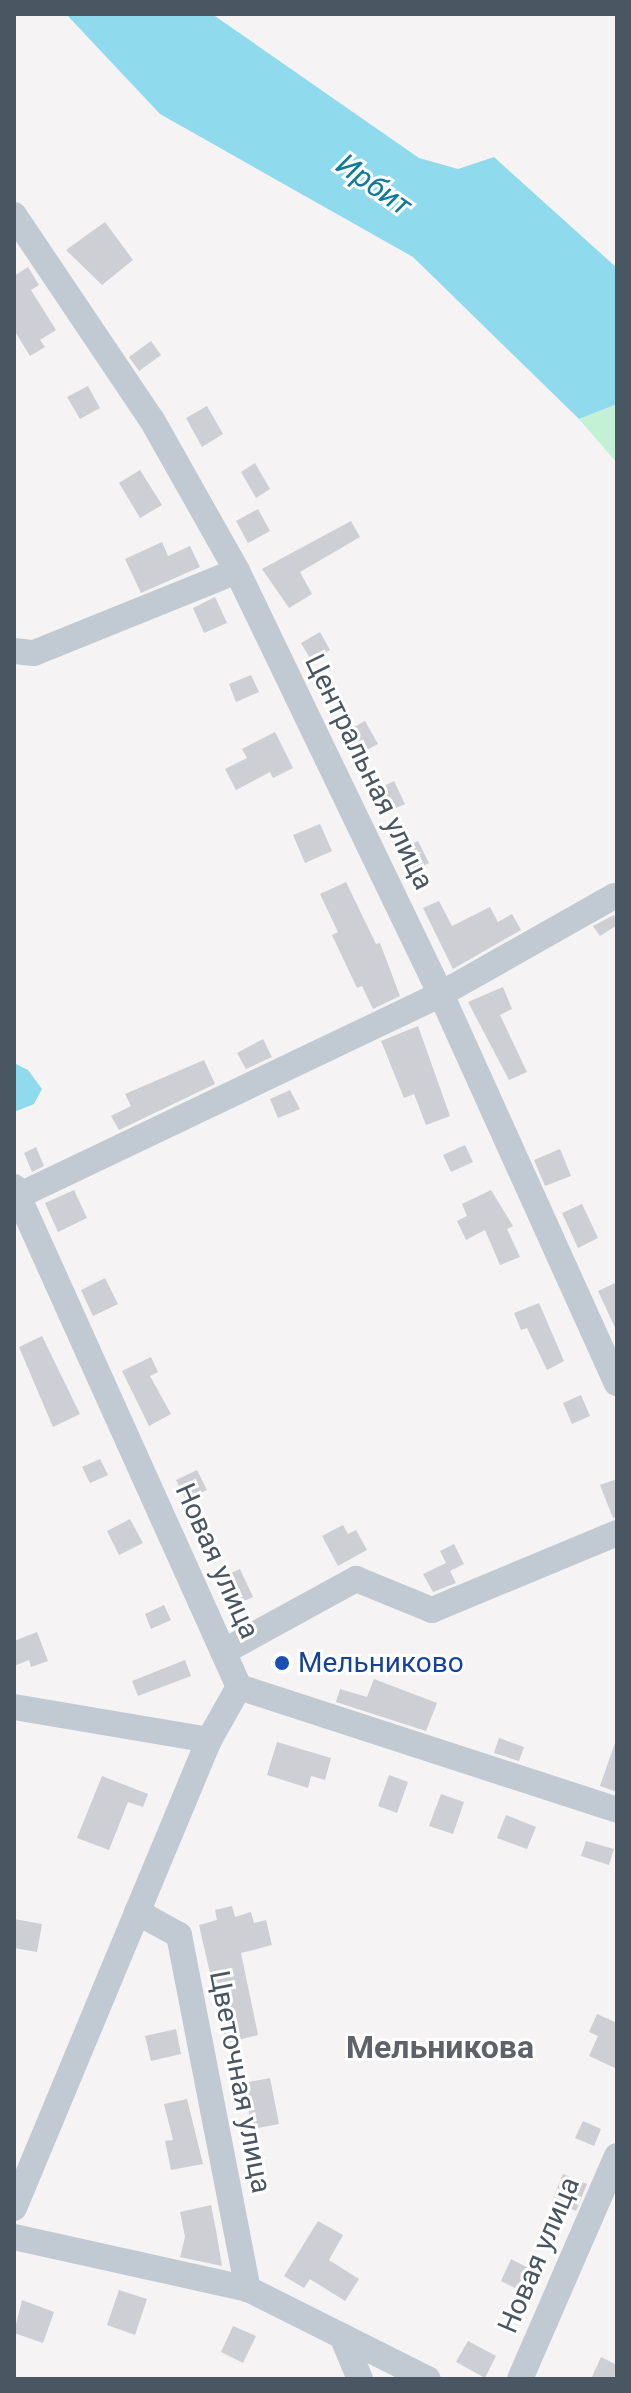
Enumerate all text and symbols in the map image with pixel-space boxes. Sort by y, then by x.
water label: Ирбит [329,146,419,224]
street label: Центральная улица [297,649,441,895]
street label: Новая улица [168,1478,266,1644]
place label: Мельниково [298,1646,464,1680]
marker: Мельниково [273,1654,291,1672]
street label: Цветочная улица [202,1968,278,2196]
district label: Мельникова [346,2028,534,2066]
street label: Новая улица [491,2172,587,2338]

